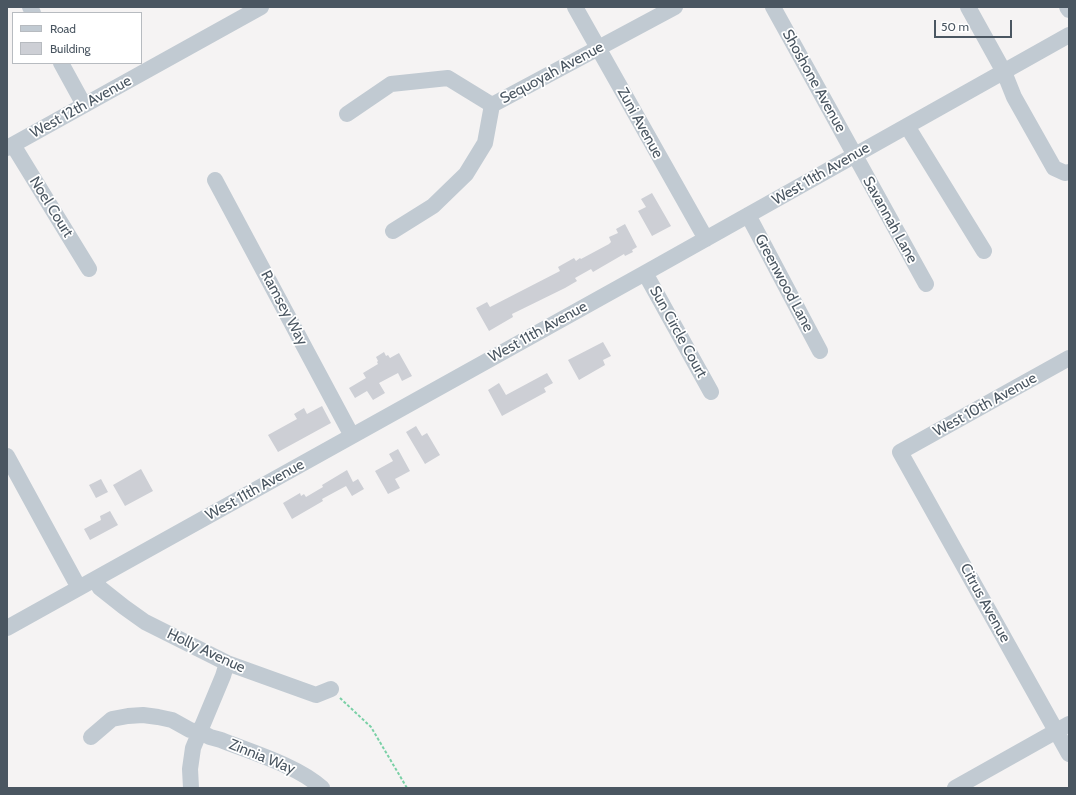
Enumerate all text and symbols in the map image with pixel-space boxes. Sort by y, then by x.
legend [12,12,142,64]
scale bar [936,12,1014,38]
text: 50 m [941,19,969,34]
text: Road [50,21,76,36]
street label: Shoshone Avenue [778,27,850,135]
street label: Sequoyah Avenue [497,38,607,108]
text: Building [50,41,91,56]
street label: West 12th Avenue [27,72,135,142]
street label: Zuni Avenue [613,84,667,162]
street label: West 11th Avenue [769,139,873,209]
street label: Noel Court [25,173,77,241]
street label: Savannah Lane [859,173,921,267]
street label: Greenwood Lane [751,231,817,335]
street label: Ramsey Way [257,268,311,348]
street label: Sun Circle Court [645,283,711,381]
street label: West 11th Avenue [486,298,590,366]
street label: West 10th Avenue [930,369,1040,441]
street label: West 11th Avenue [203,456,307,524]
street label: Citrus Avenue [956,560,1014,646]
street label: Holly Avenue [164,625,248,677]
street label: Zinnia Way [226,736,298,778]

